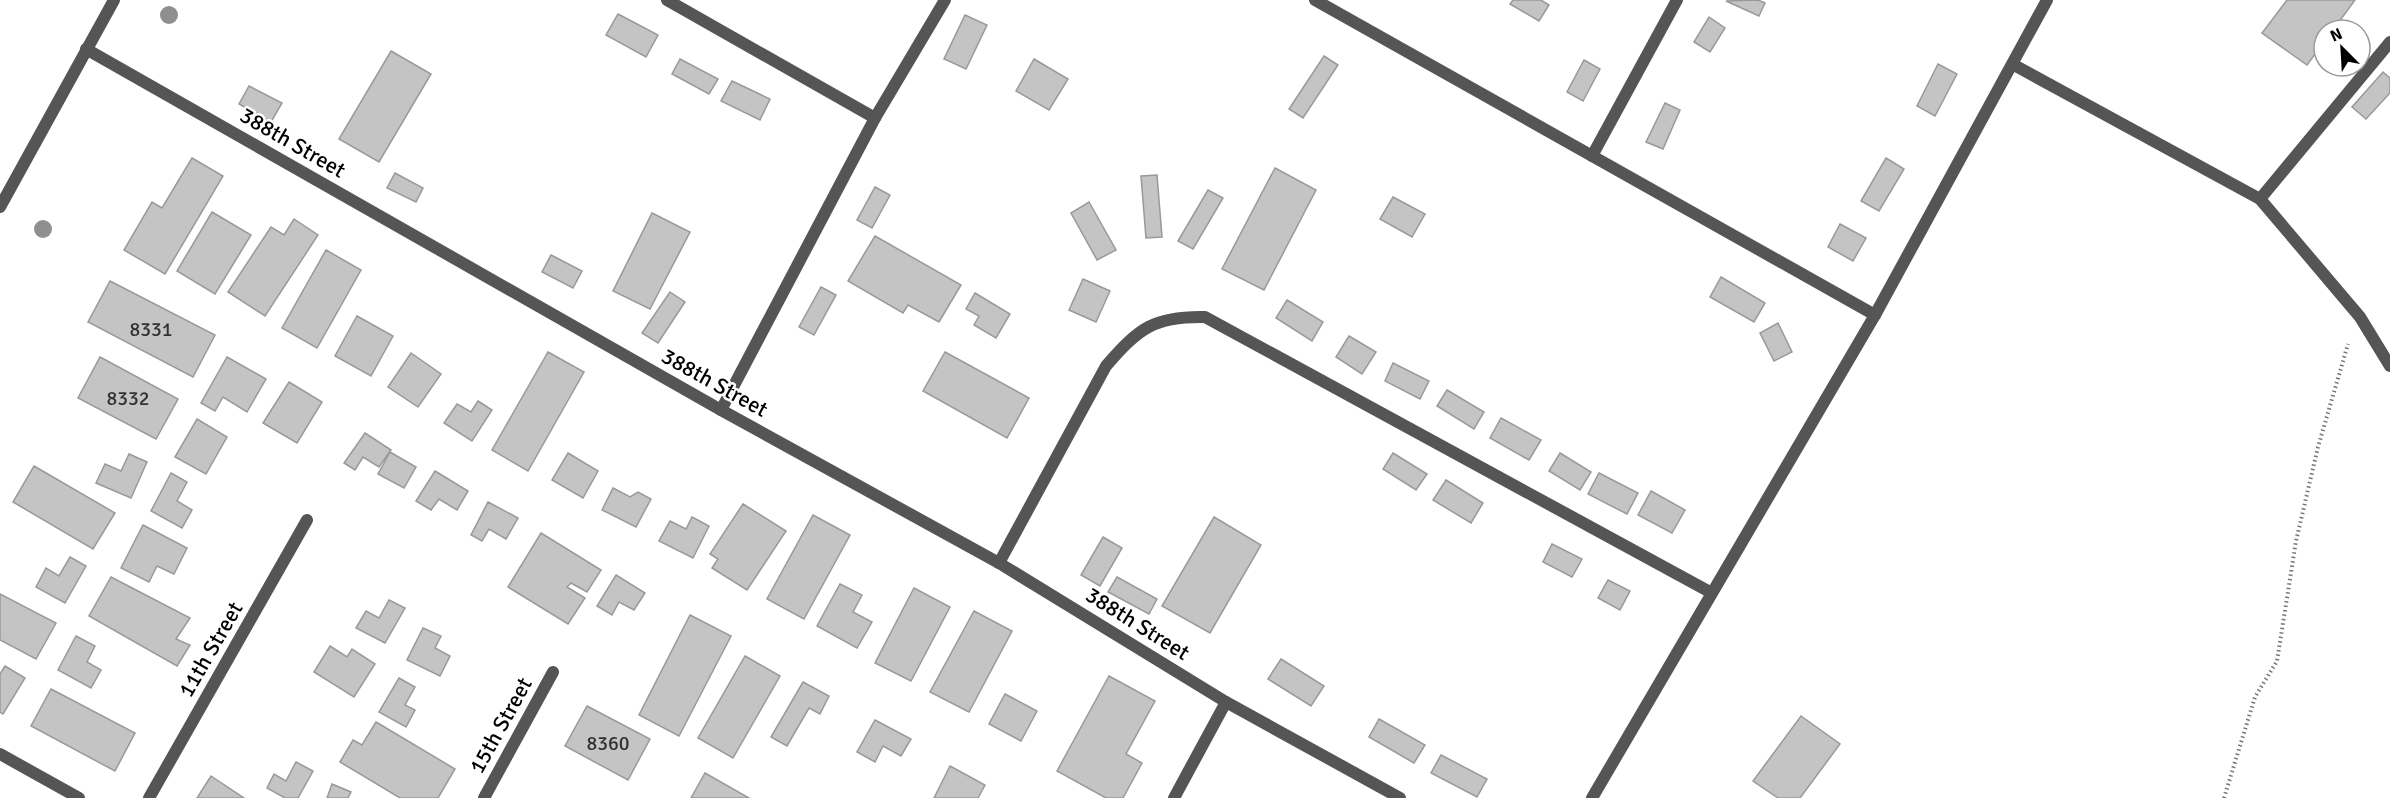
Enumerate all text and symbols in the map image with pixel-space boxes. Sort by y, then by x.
north arrow [2312,18,2372,78]
text: N [2327,24,2345,47]
street label: 388th Street [235,101,351,184]
house number: 8331 [129,317,173,342]
street label: 388th Street [657,342,773,423]
house number: 8332 [106,386,150,411]
street label: 388th Street [1081,581,1195,666]
street label: 11th Street [172,597,249,702]
street label: 15th Street [463,672,538,778]
house number: 8360 [586,731,630,756]

